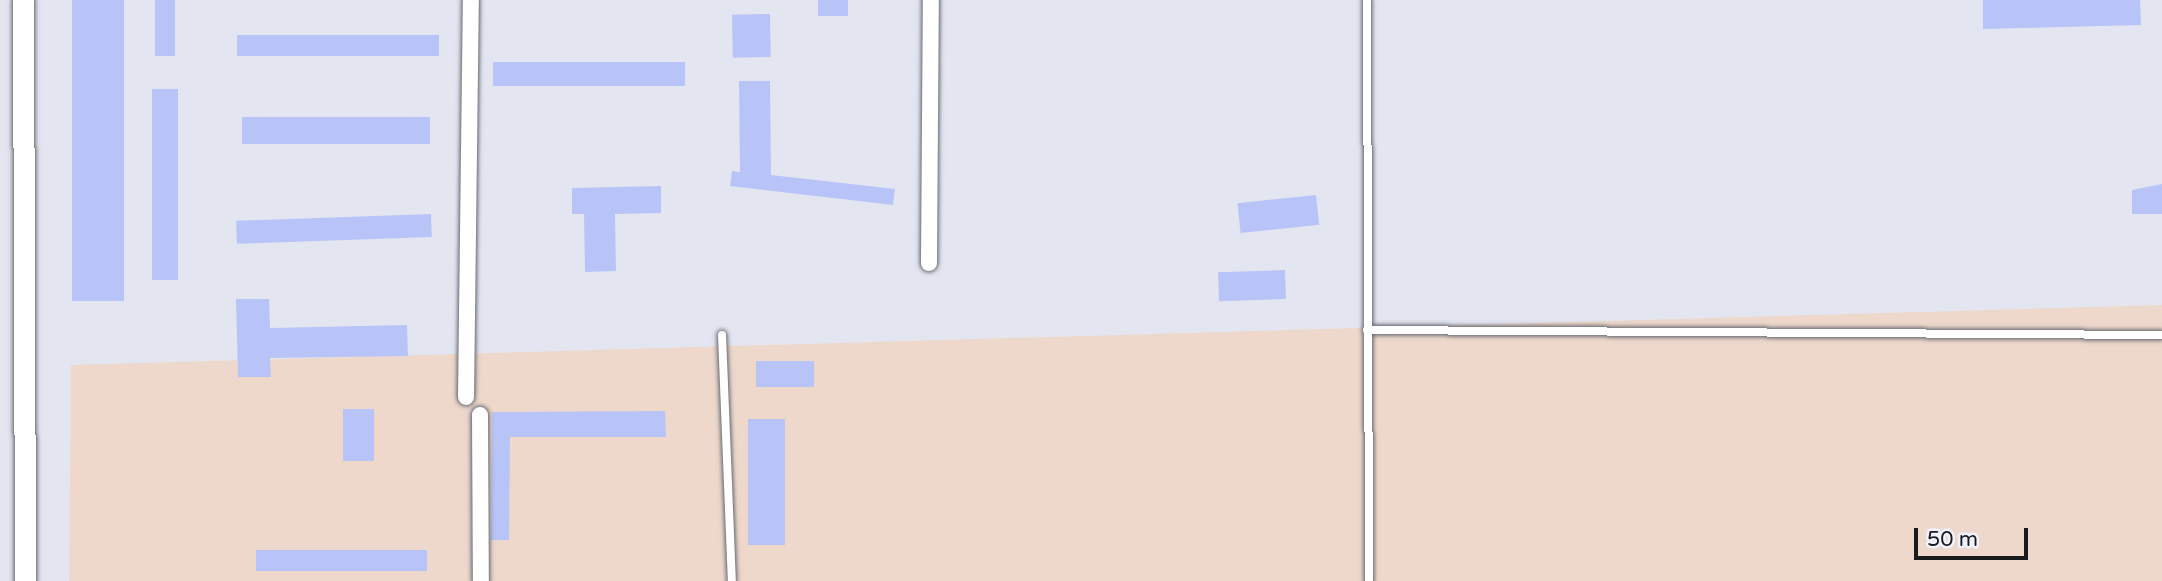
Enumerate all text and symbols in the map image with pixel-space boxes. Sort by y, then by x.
scale bar [1917,514,2031,558]
text: 50 m [1927,527,1978,552]

